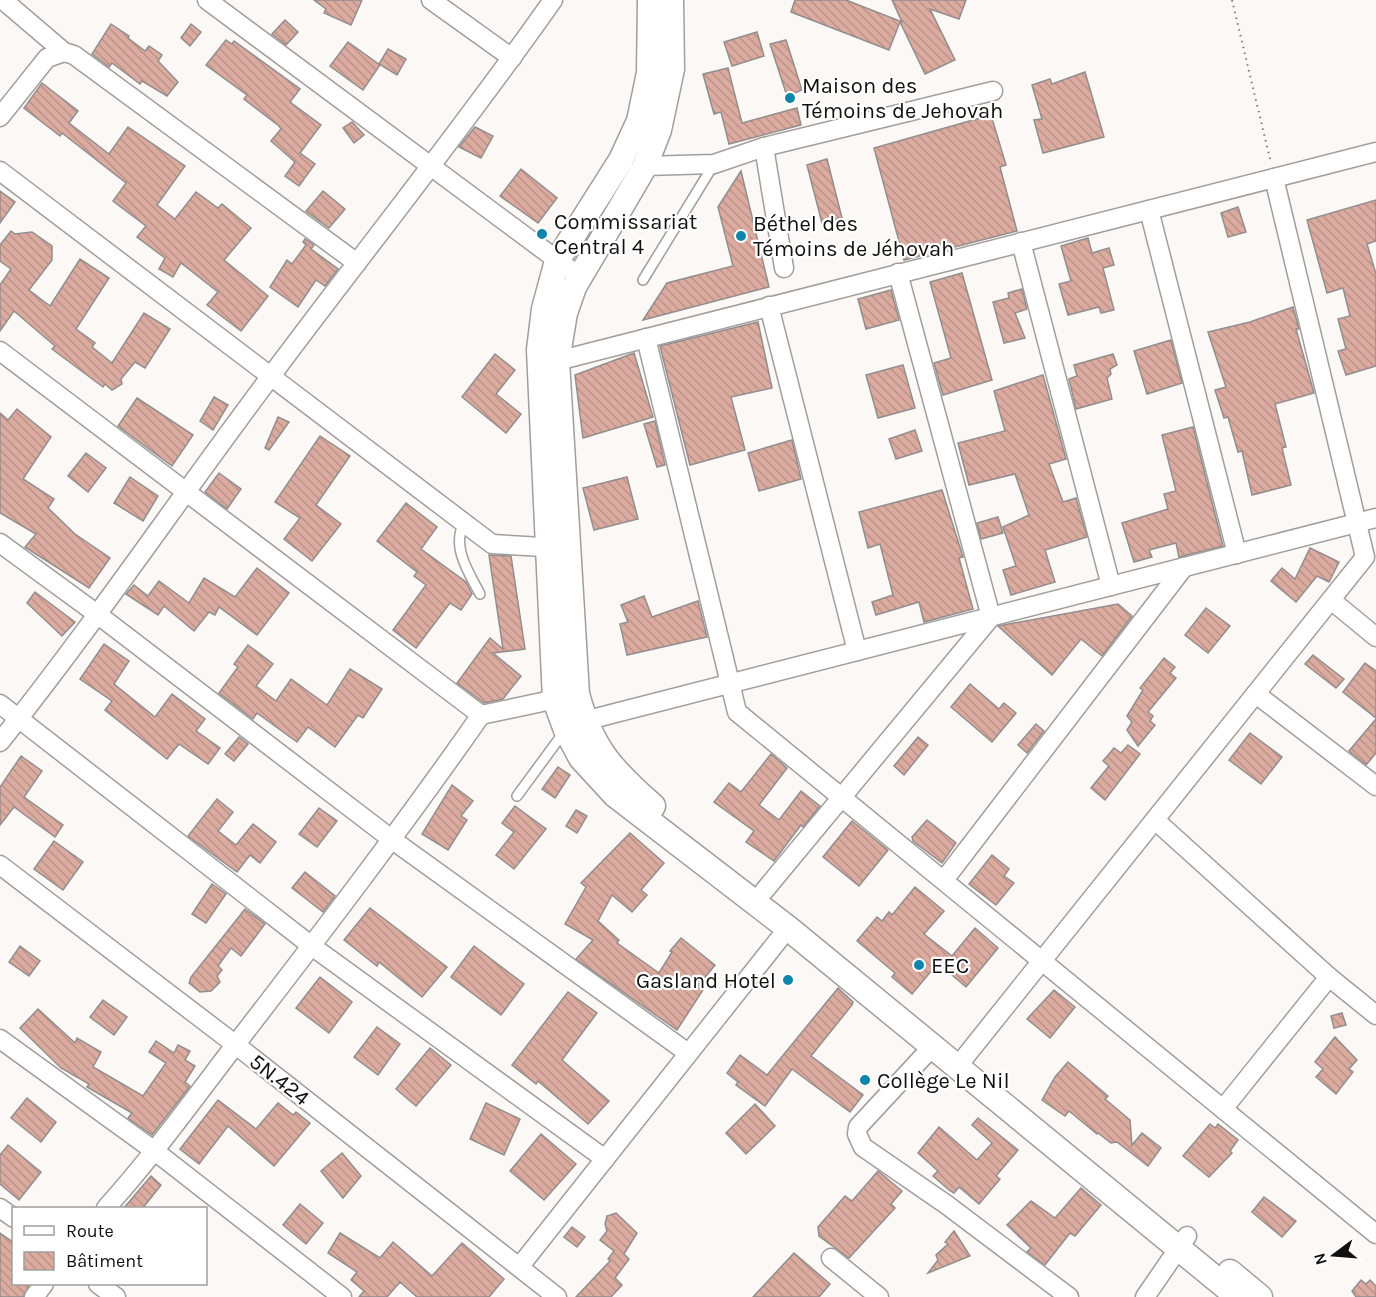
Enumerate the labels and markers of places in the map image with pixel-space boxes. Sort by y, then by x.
place label: Maison des Témoins de Jehovah [802,73,1003,124]
marker: Maison des Témoins de Jehovah [783,91,797,105]
place label: Commissariat Central 4 [554,209,697,260]
place label: Béthel des Témoins de Jéhovah [753,211,954,262]
marker: Commissariat Central 4 [535,227,549,241]
marker: Béthel des Témoins de Jéhovah [734,229,748,243]
place label: EEC [931,953,969,979]
marker: EEC [912,958,926,972]
place label: Gasland Hotel [636,968,776,994]
marker: Gasland Hotel [781,973,795,987]
place label: Collège Le Nil [877,1068,1010,1094]
marker: Collège Le Nil [858,1073,872,1087]

